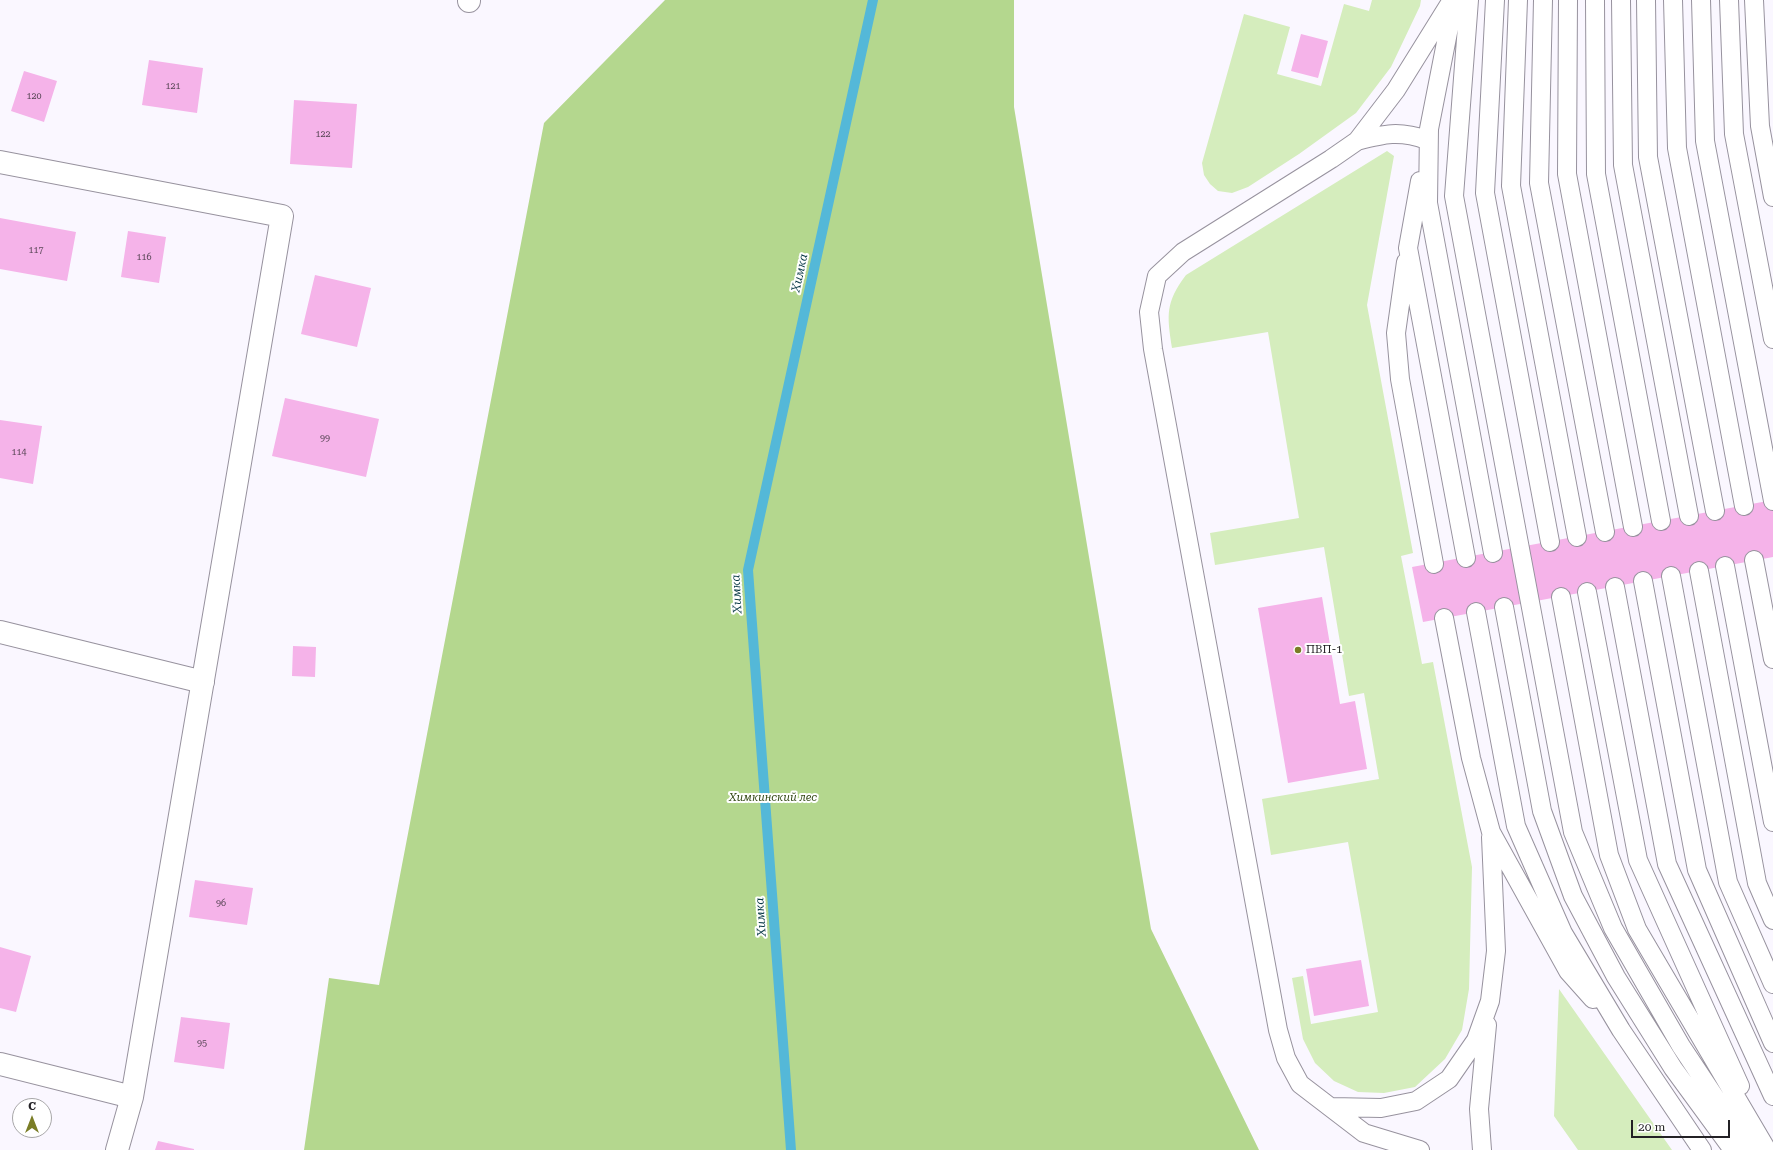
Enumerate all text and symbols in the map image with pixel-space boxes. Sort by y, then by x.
house number: 121 [165,81,181,91]
house number: 120 [26,91,42,101]
house number: 122 [315,129,331,139]
house number: 117 [28,245,44,255]
house number: 116 [136,252,152,262]
water label: Химка [789,252,811,294]
house number: 99 [320,433,330,443]
house number: 114 [11,447,27,457]
water label: Химка [729,574,745,614]
place label: ПВП-1 [1306,643,1342,657]
marker: ПВП-1 [1293,645,1303,655]
park label: Химкинский лес [729,791,817,805]
water label: Химка [752,897,770,937]
house number: 96 [216,898,226,908]
house number: 95 [197,1038,207,1048]
north arrow [12,1098,52,1138]
text: С [28,1100,36,1113]
scale bar [1633,1112,1732,1138]
text: 20 m [1638,1120,1665,1134]

